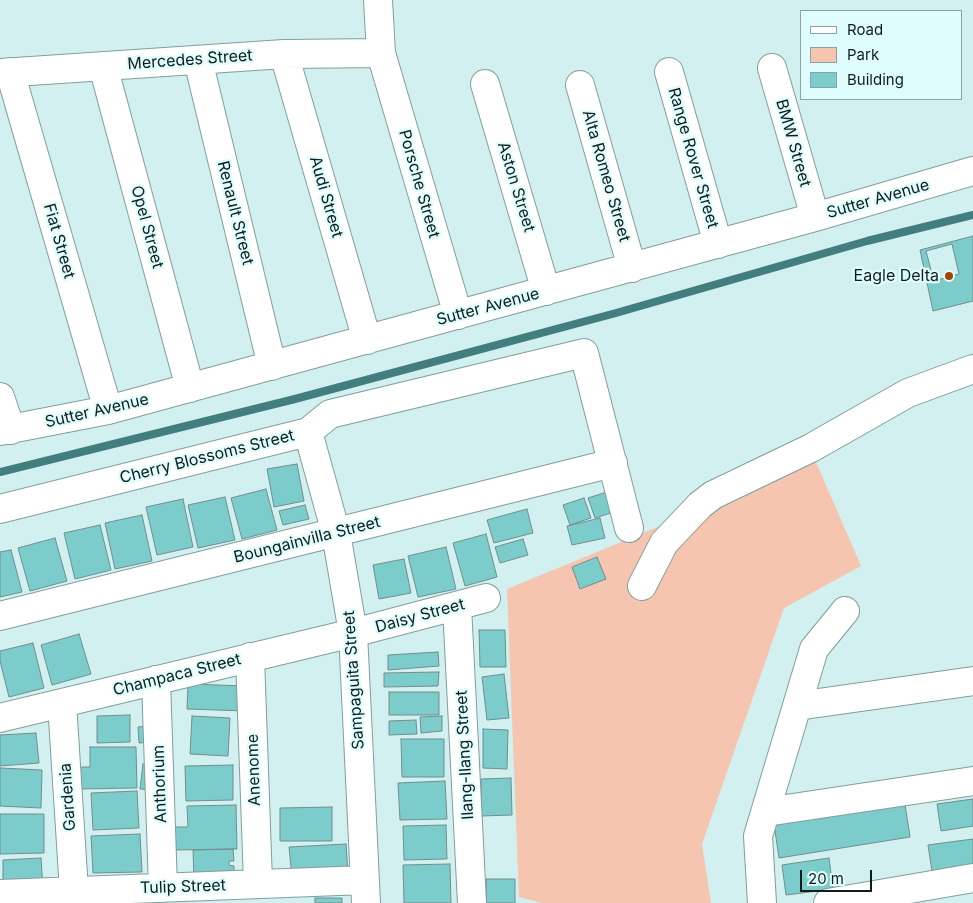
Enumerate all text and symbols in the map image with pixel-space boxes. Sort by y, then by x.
legend [800,10,963,100]
text: Road [847,20,883,39]
text: Park [847,45,879,64]
street label: Mercedes Street [127,46,253,74]
text: Building [847,70,904,89]
street label: Range Rover Street [664,86,722,230]
street label: BMW Street [771,97,815,189]
street label: Alta Romeo Street [578,108,634,244]
street label: Porsche Street [394,128,444,240]
street label: Aston Street [493,140,539,234]
street label: Audi Street [305,154,347,240]
street label: Renault Street [213,159,257,267]
street label: Sutter Avenue [825,175,931,223]
street label: Opel Street [127,184,167,270]
street label: Fiat Street [39,201,79,281]
place label: Eagle Delta [854,266,939,286]
marker: Eagle Delta [943,270,955,282]
street label: Sutter Avenue [434,284,542,330]
street label: Sutter Avenue [43,390,151,432]
street label: Cherry Blossoms Street [118,426,296,488]
street label: Boungainvilla Street [232,513,382,567]
street label: Daisy Street [373,595,467,637]
street label: Sampaguita Street [340,610,368,750]
street label: Champaca Street [111,650,243,700]
street label: Ilang-Ilang Street [452,690,478,820]
street label: Anenome [243,734,265,806]
street label: Anthorium [149,744,171,824]
street label: Gardenia [56,762,80,832]
scale bar [803,860,876,892]
text: 20 m [808,869,844,888]
street label: Tulip Street [140,876,226,898]

